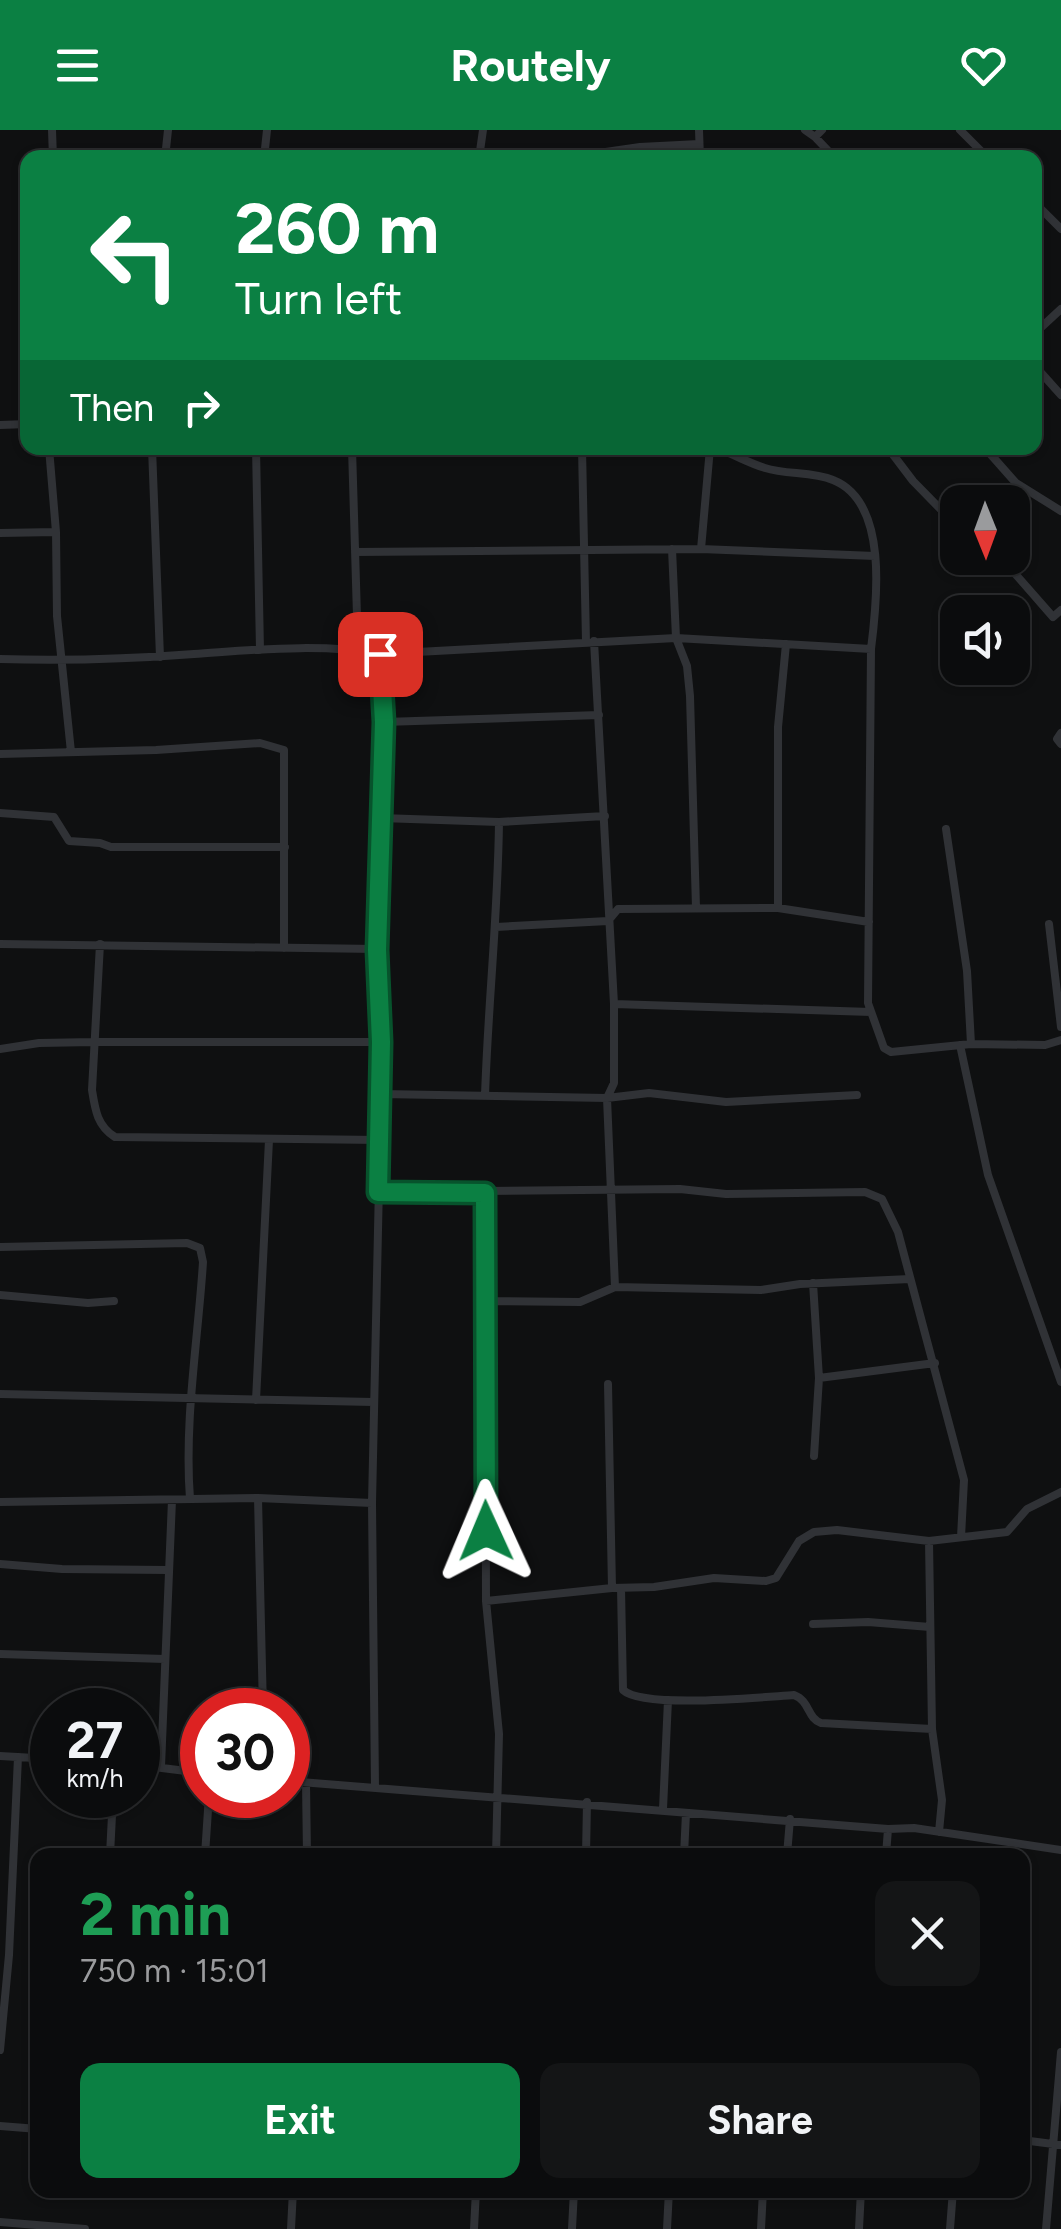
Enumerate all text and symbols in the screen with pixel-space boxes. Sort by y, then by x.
icon: menu [50,38,105,93]
text: Routely [450,38,611,92]
icon: heart [956,38,1011,93]
text: 260 m [235,186,439,271]
icon: left [70,190,200,320]
text: Turn left [235,271,402,325]
icon: right [174,380,229,435]
text: Then [70,385,154,431]
north arrow [940,485,1030,575]
map controls [940,485,1030,685]
button: sound [940,595,1030,685]
pin [338,612,423,697]
icon: arrive [353,627,408,682]
position arrow [434,1479,538,1583]
speed limit sign: 30 [180,1688,310,1818]
text: 27 [67,1710,123,1771]
text: km/h [66,1763,124,1793]
text: 2 min [80,1878,231,1950]
button: close [875,1881,980,1986]
text: 750 m · 15:01 [80,1952,269,1990]
button: Exit [80,2063,520,2178]
button: Share [540,2063,980,2178]

